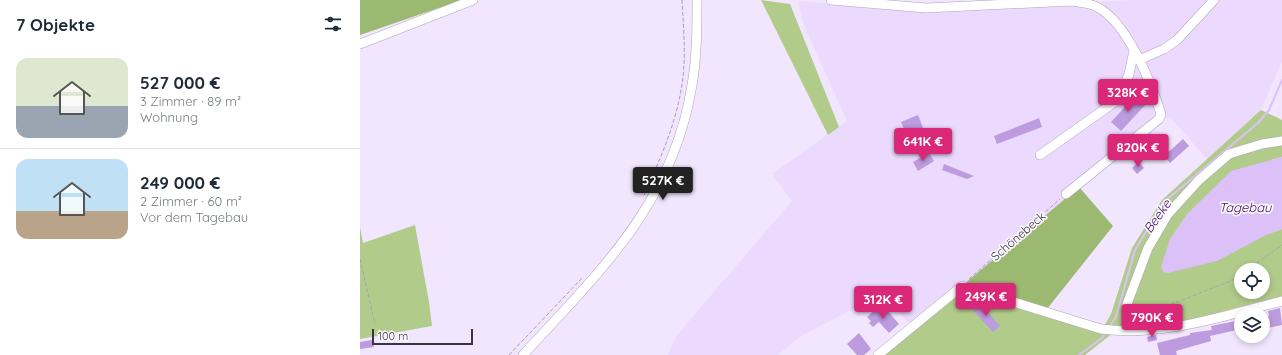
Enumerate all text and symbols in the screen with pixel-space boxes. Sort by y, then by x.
icon: filters [322,13,344,35]
text: 7 Objekte [16,14,95,35]
text: 527 000 € [140,72,220,93]
icon: home [48,74,96,122]
pin: 328K € [1095,79,1161,113]
text: 328K € [1107,84,1149,100]
text: 3 Zimmer · 89 m² [140,93,241,109]
text: Wohnung [140,109,198,125]
pin: 641K € [890,128,956,162]
text: 641K € [903,133,943,149]
pin: 820K € [1105,134,1171,168]
text: 820K € [1117,139,1159,155]
pin: 527K € [630,167,696,201]
text: 249 000 € [140,172,220,193]
text: 527K € [642,172,684,188]
icon: home [48,175,96,223]
text: 2 Zimmer · 60 m² [140,193,242,209]
water label: Beeke [1140,196,1175,236]
water label: Tagebau [1219,199,1272,215]
street label: Schönebeck [988,208,1048,264]
text: Vor dem Tagebau [140,209,248,225]
map controls [1234,263,1270,343]
button: locate [1234,263,1270,299]
pin: 249K € [953,283,1019,317]
pin: 312K € [850,286,916,320]
text: 249K € [965,288,1007,304]
text: 312K € [863,291,903,307]
pin: 790K € [1119,304,1185,338]
button: layers [1234,307,1270,343]
text: 790K € [1131,309,1173,325]
scale bar [372,327,473,346]
text: 100 m [378,329,408,343]

